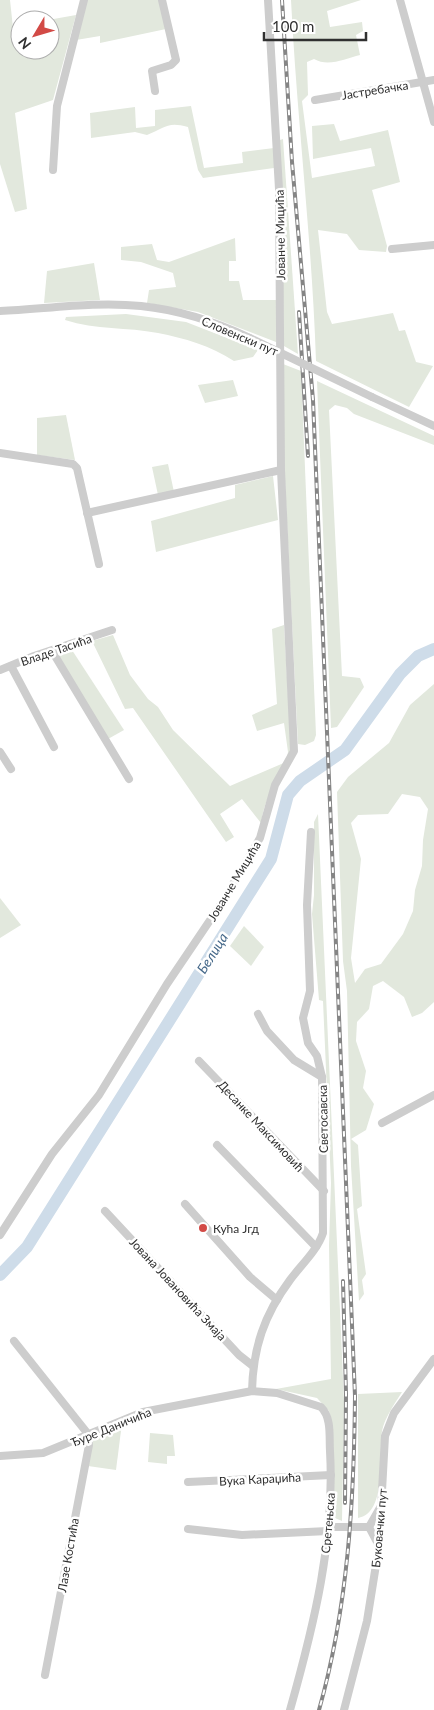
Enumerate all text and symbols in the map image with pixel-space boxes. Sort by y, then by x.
north arrow [10,10,60,60]
scale bar [264,10,366,42]
text: 100 m [272,17,314,35]
text: N [14,34,34,53]
street label: Јастребачка [341,77,409,103]
street label: Јованче Мицића [272,189,288,280]
street label: Словенски пут [199,313,281,359]
street label: Владе Тасића [18,631,94,669]
street label: Јованче Мицића [204,838,264,924]
water label: Белица [193,930,231,976]
street label: Десанке Максимовић [215,1077,307,1175]
street label: Светосавска [315,1085,331,1153]
place label: Кућа Јгд [213,1221,259,1236]
marker: Кућа Јгд [197,1222,209,1234]
street label: Јована Јовановића Змаја [126,1234,230,1344]
street label: Ђуре Даничића [69,1404,154,1450]
street label: Вука Караџића [219,1469,301,1489]
street label: Буковачки пут [368,1488,390,1568]
street label: Сретењска [318,1492,338,1554]
street label: Лазе Костића [54,1517,82,1594]

